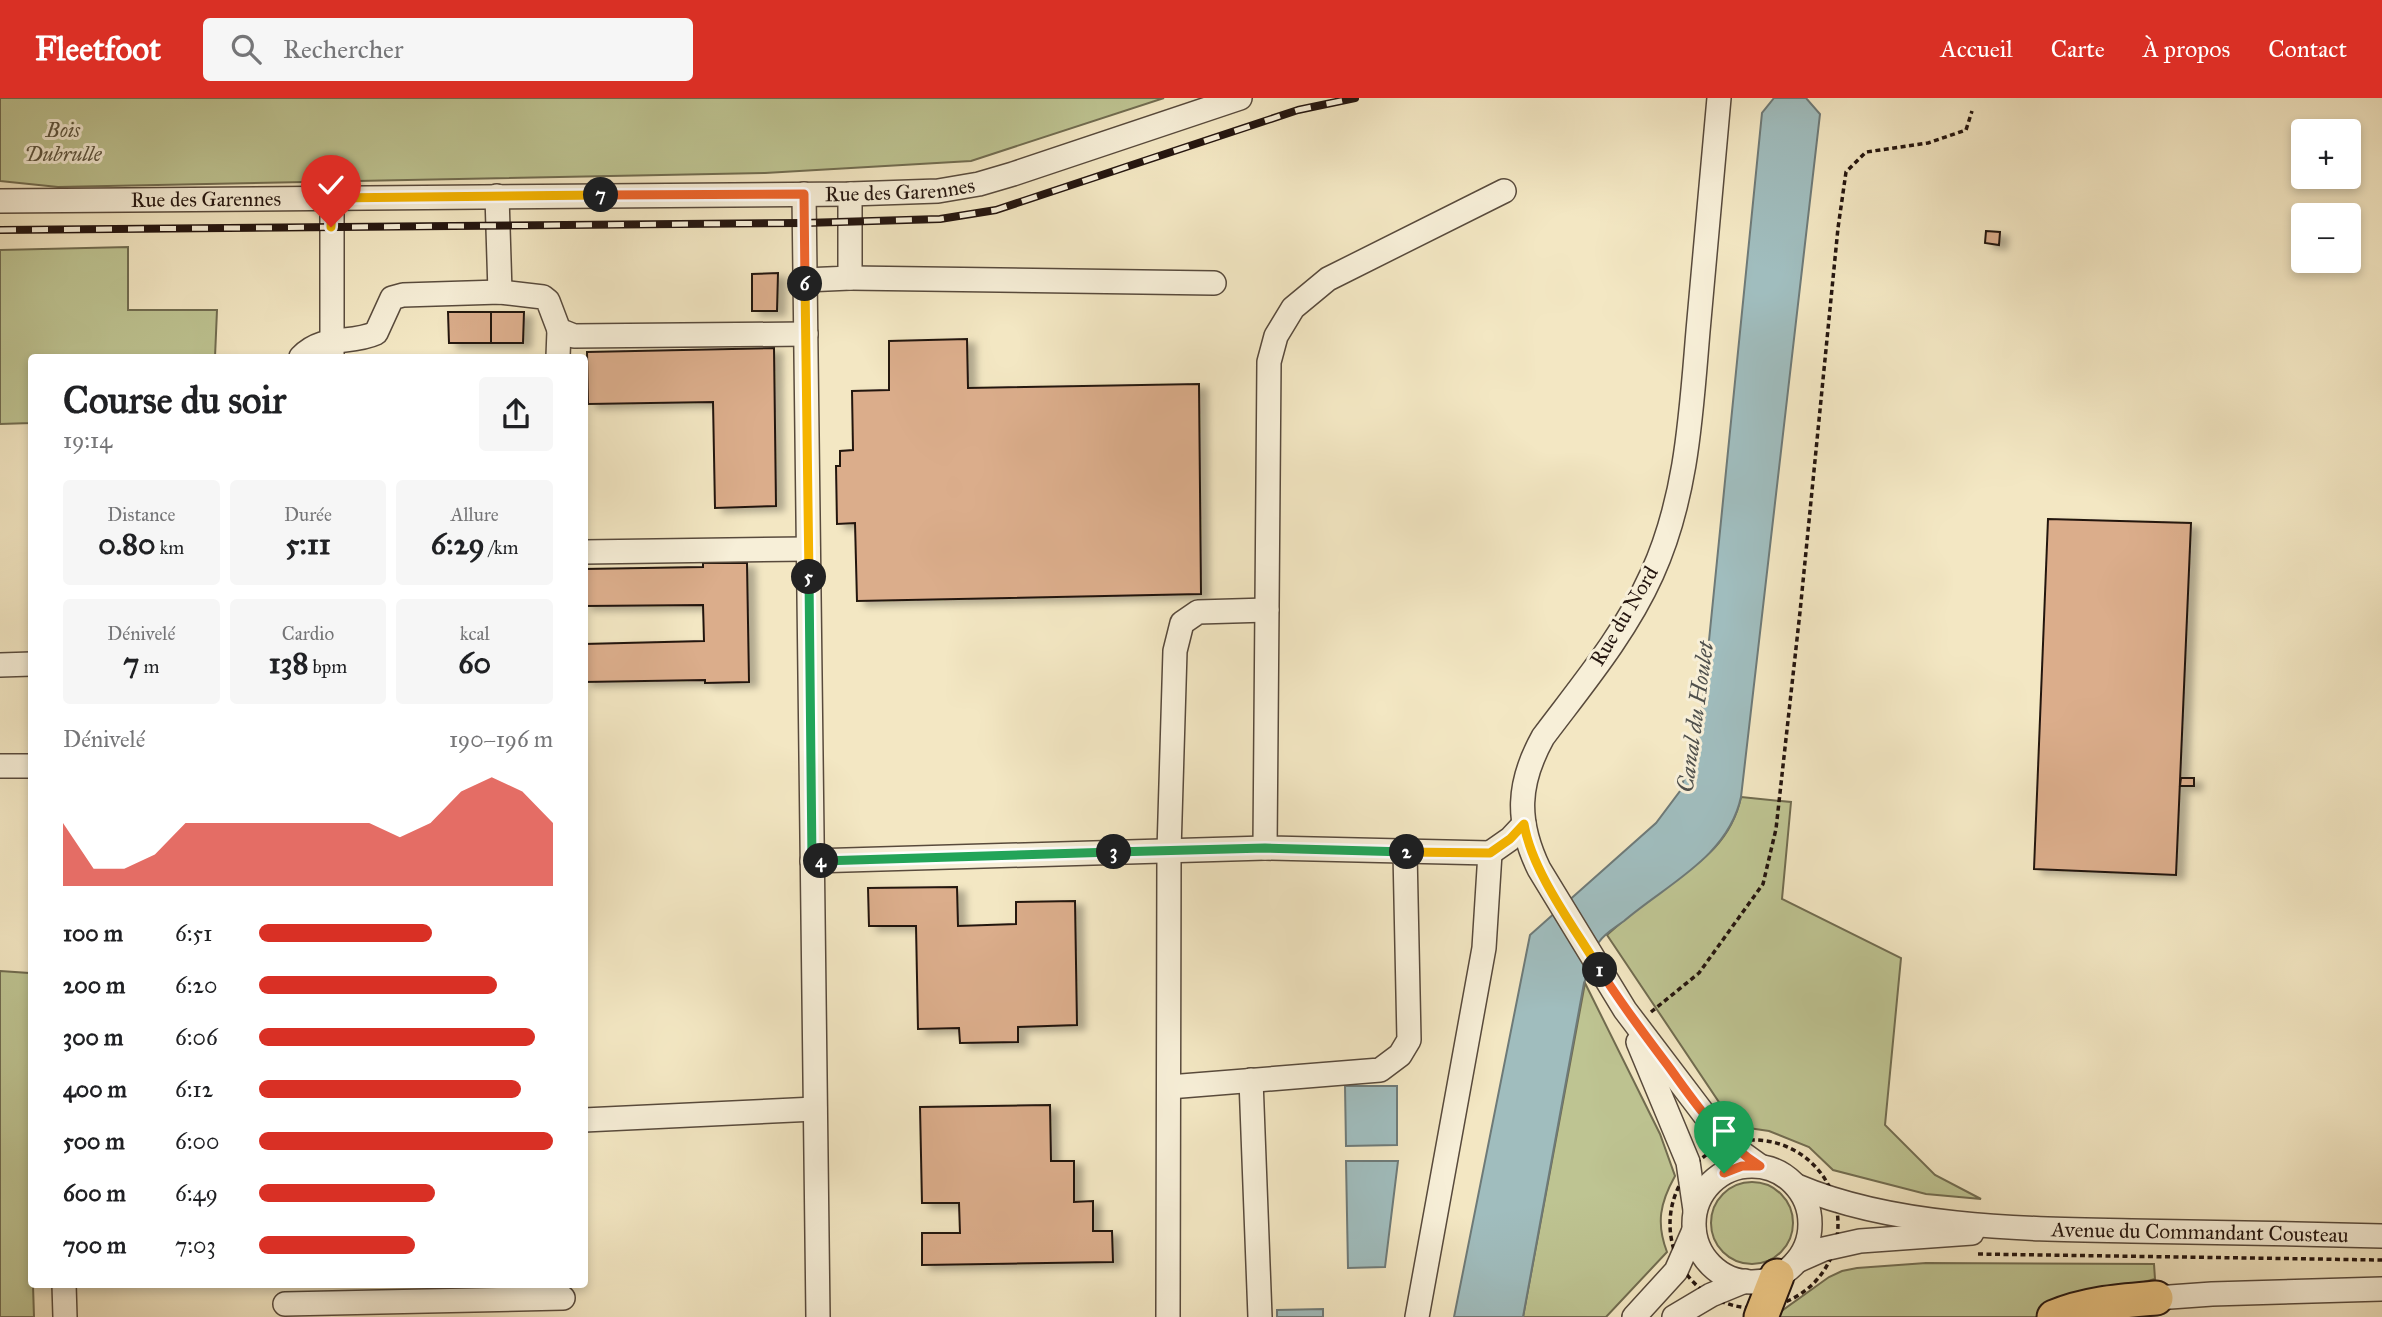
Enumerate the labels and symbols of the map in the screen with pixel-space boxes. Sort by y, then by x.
park label: Bois Dubrulle [25,117,103,167]
pin [301,155,361,227]
street label: Rue des Garennes [825,172,977,207]
pin: 7 [584,178,618,212]
street label: Rue des Garennes [131,186,281,213]
pin: 6 [788,266,822,302]
pin: 5 [792,560,826,594]
street label: Rue du Nord [1584,561,1664,671]
water label: Canal du Houlet [1671,638,1720,794]
pin: 3 [1096,834,1132,870]
pin: 2 [1390,834,1424,870]
pin: 4 [804,844,838,878]
pin: 1 [1582,952,1618,988]
pin [1694,1101,1754,1173]
street label: Avenue du Commandant Cousteau [2050,1216,2349,1248]

